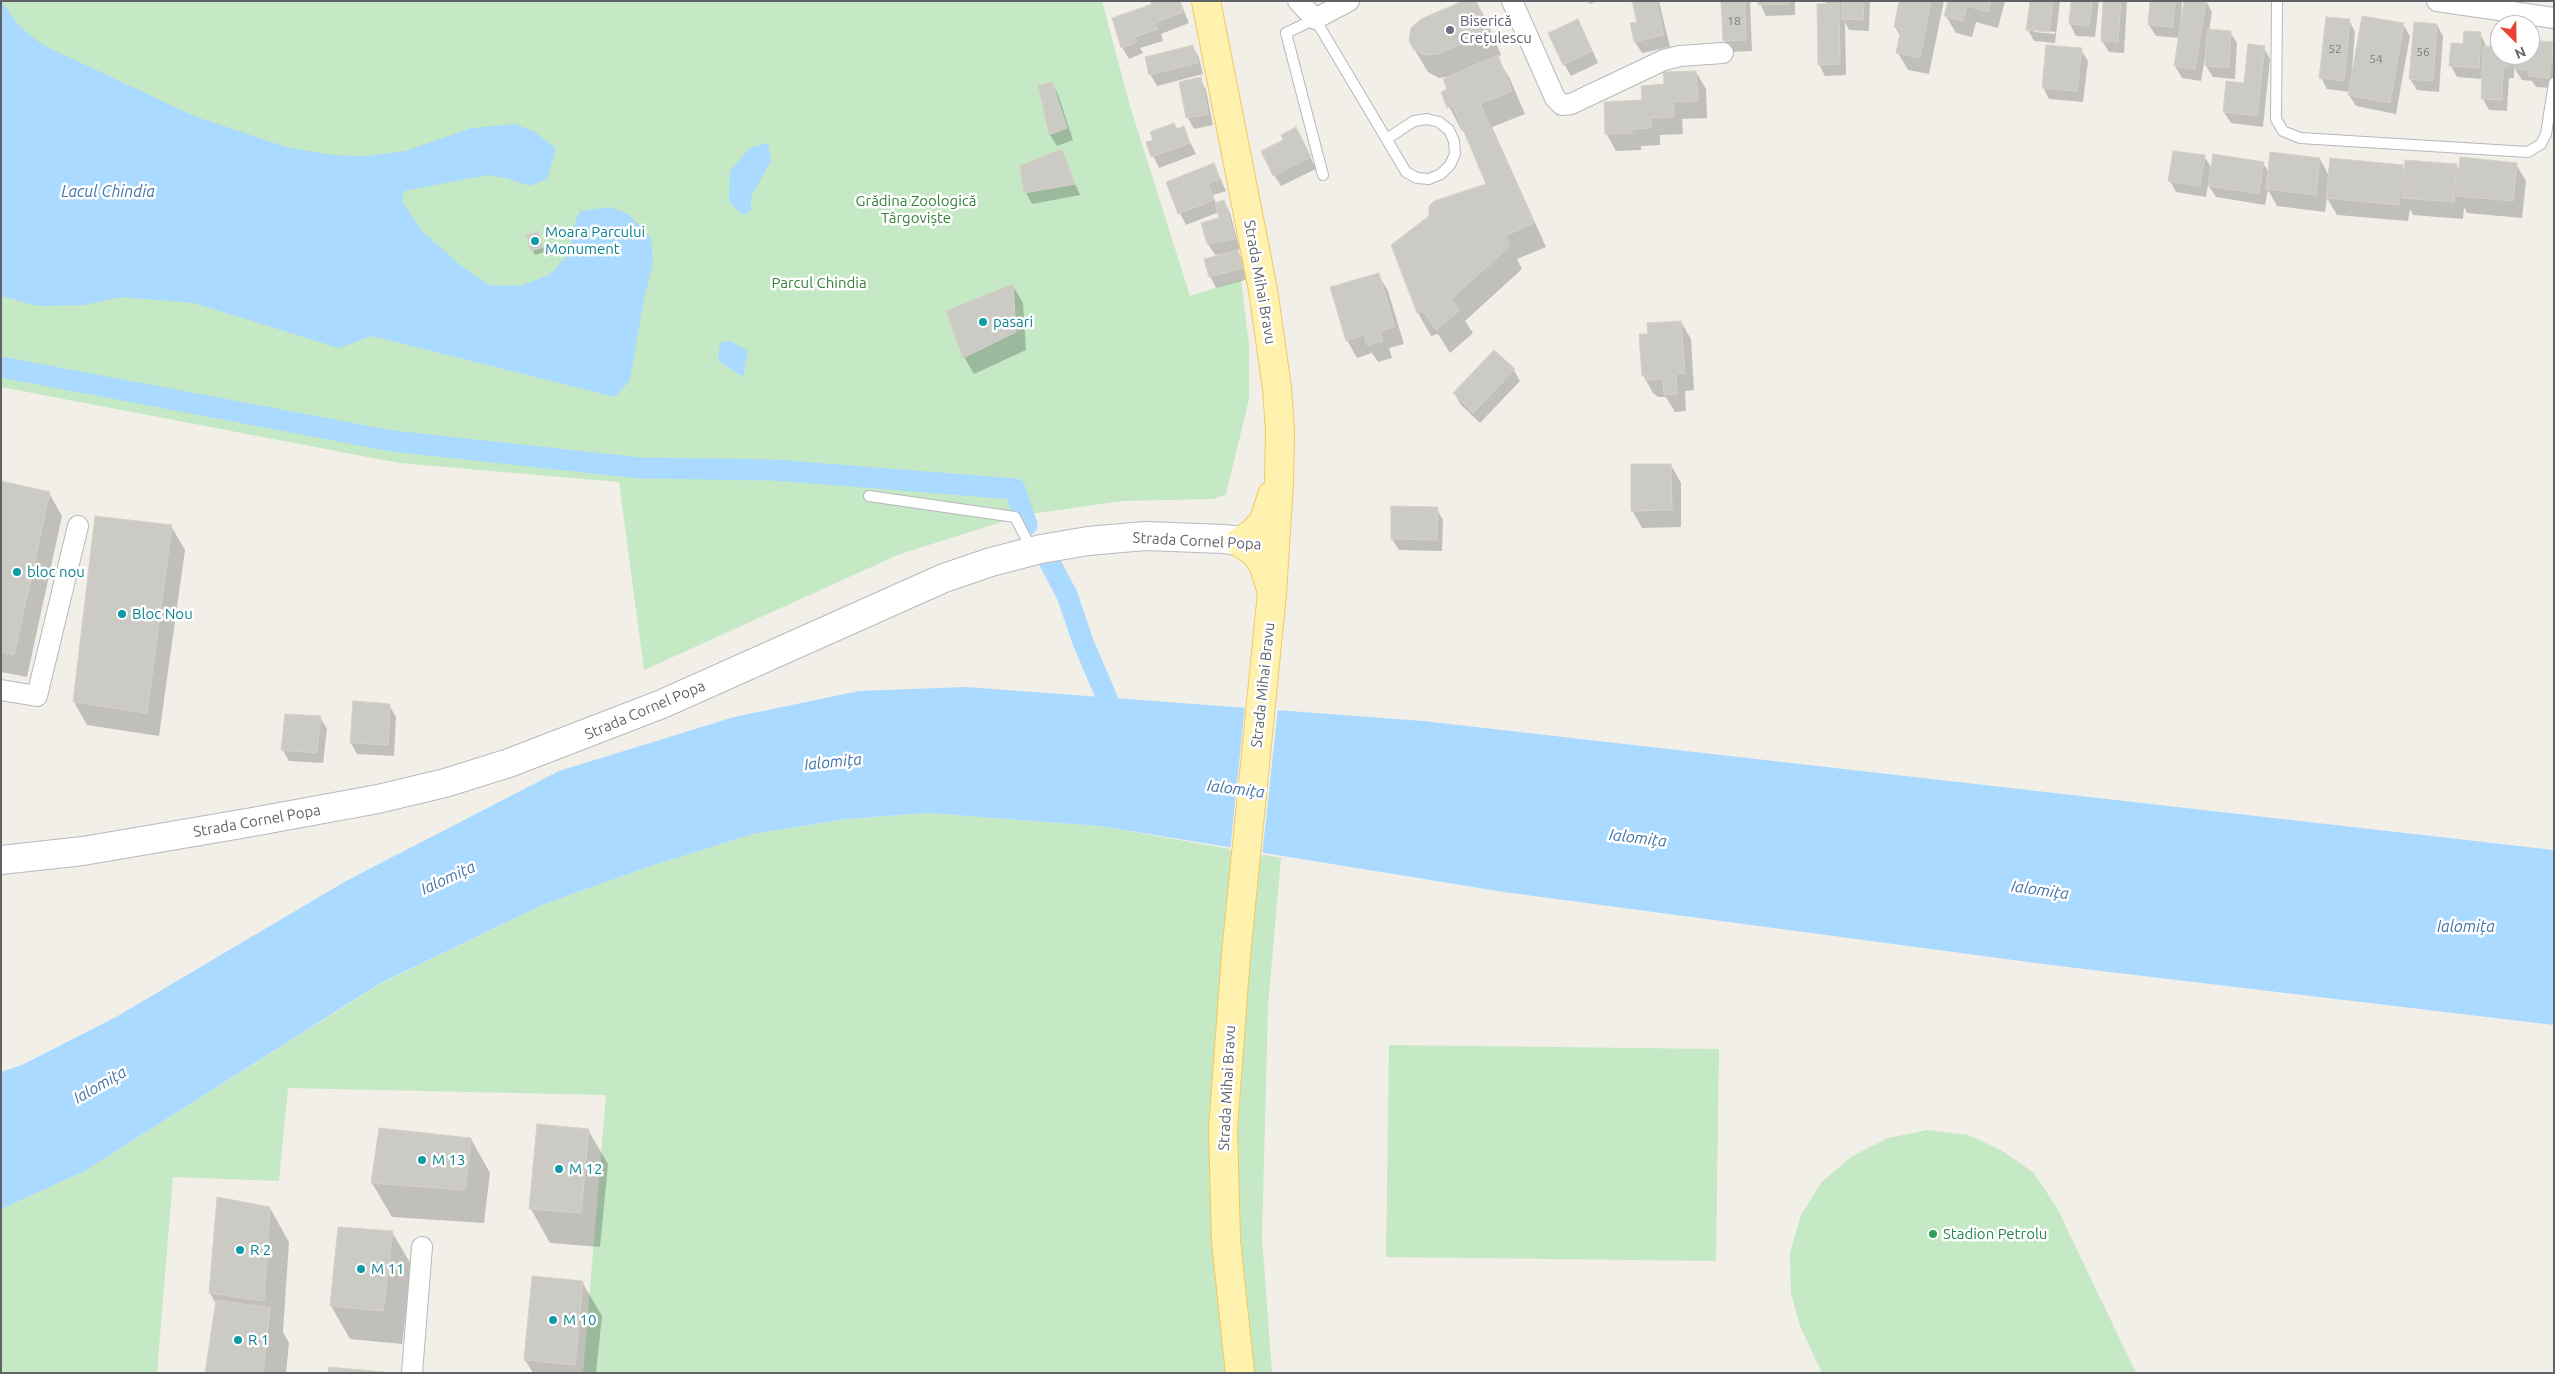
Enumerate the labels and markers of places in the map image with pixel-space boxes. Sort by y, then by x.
place label: Biserică Crețulescu [1460,12,1532,47]
marker: Biserică Crețulescu [1444,24,1456,36]
place label: Moara Parcului Monument [545,223,645,258]
marker: Moara Parcului Monument [529,235,541,247]
place label: pasari [993,313,1033,331]
marker: pasari [977,316,989,328]
place label: bloc nou [27,563,85,581]
marker: bloc nou [11,566,23,578]
place label: Bloc Nou [132,605,193,623]
marker: Bloc Nou [116,608,128,620]
place label: M 13 [432,1151,465,1169]
marker: M 13 [416,1154,428,1166]
place label: M 12 [569,1160,602,1178]
marker: M 12 [553,1163,565,1175]
place label: Stadion Petrolu [1943,1225,2047,1243]
marker: Stadion Petrolu [1927,1228,1939,1240]
place label: R 2 [250,1241,271,1259]
marker: R 2 [234,1244,246,1256]
place label: M 11 [371,1260,404,1278]
marker: M 11 [355,1263,367,1275]
place label: M 10 [563,1311,596,1329]
marker: M 10 [547,1314,559,1326]
place label: R 1 [248,1331,269,1349]
marker: R 1 [232,1334,244,1346]

